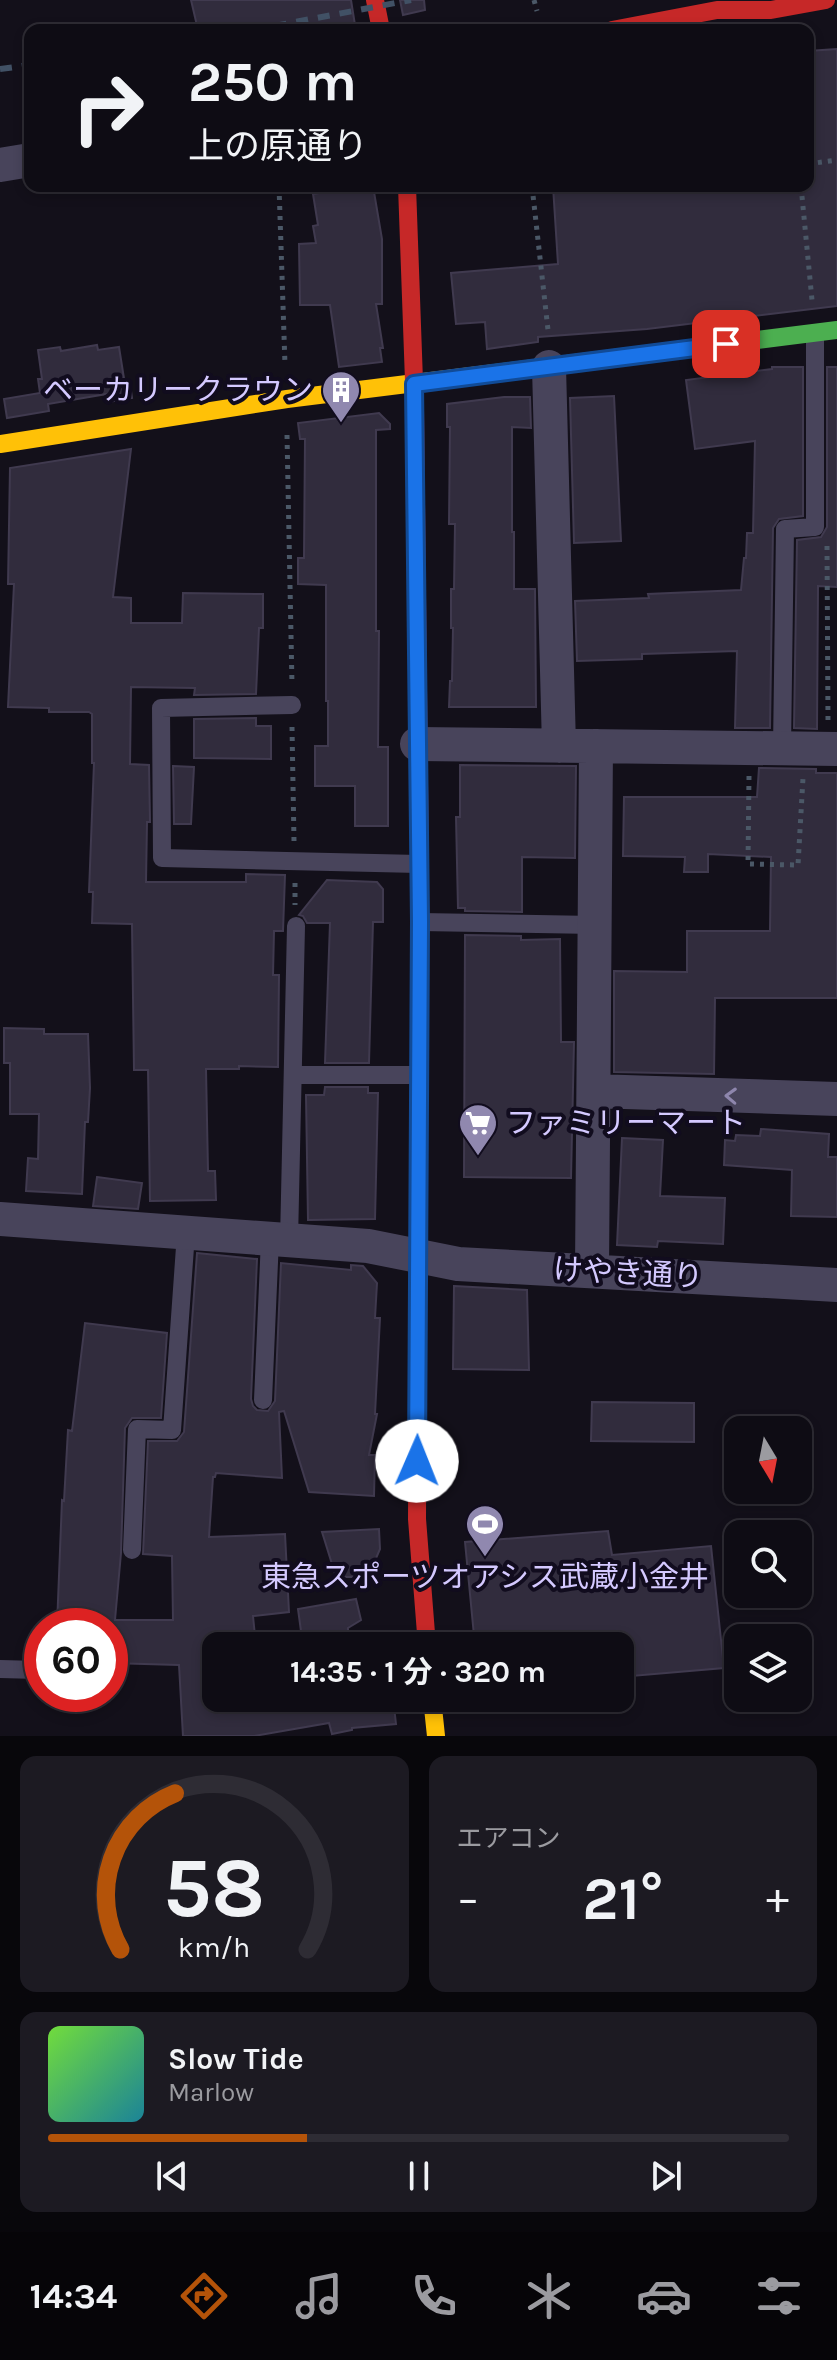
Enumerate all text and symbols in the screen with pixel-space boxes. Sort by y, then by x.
text: 250 m [188,49,357,114]
icon: right [56,56,160,160]
text: 上の原通り [188,125,368,167]
pin [692,310,760,378]
icon: arrive [704,322,748,366]
building icon: ベーカリークラウン [320,369,362,424]
place label: ベーカリークラウン [43,372,313,408]
one-way arrow [724,1087,737,1104]
supermarket icon: ファミリーマート [457,1102,499,1157]
place label: ファミリーマート [506,1105,746,1141]
street label: けやき通り [552,1251,704,1295]
north arrow [724,1416,812,1504]
map controls [724,1416,812,1712]
position arrow [375,1419,459,1503]
sports icon: 東急スポーツオアシス武蔵小金井 [464,1503,506,1558]
button: search [724,1520,812,1608]
place label: 東急スポーツオアシス武蔵小金井 [261,1559,709,1595]
speed limit sign: 60 [24,1608,128,1712]
button: layers [724,1624,812,1712]
text: 14:35 · 1 分 · 320 m [290,1654,546,1690]
text: エアコン [457,1823,561,1854]
text: 58 [163,1840,265,1937]
text: 21° [582,1864,663,1934]
text: − [457,1873,480,1924]
text: + [766,1873,789,1924]
text: km/h [178,1931,250,1964]
text: Slow Tide [168,2041,304,2077]
text: Marlow [168,2077,254,2108]
icon: previous [150,2154,194,2198]
icon: pause [397,2154,441,2198]
icon: next [644,2154,688,2198]
icon: directions [176,2268,232,2324]
icon: music [291,2268,347,2324]
icon: phone [406,2268,462,2324]
icon: climate [521,2268,577,2324]
icon: car [636,2268,692,2324]
icon: filters [751,2268,807,2324]
text: 14:34 [30,2275,117,2317]

